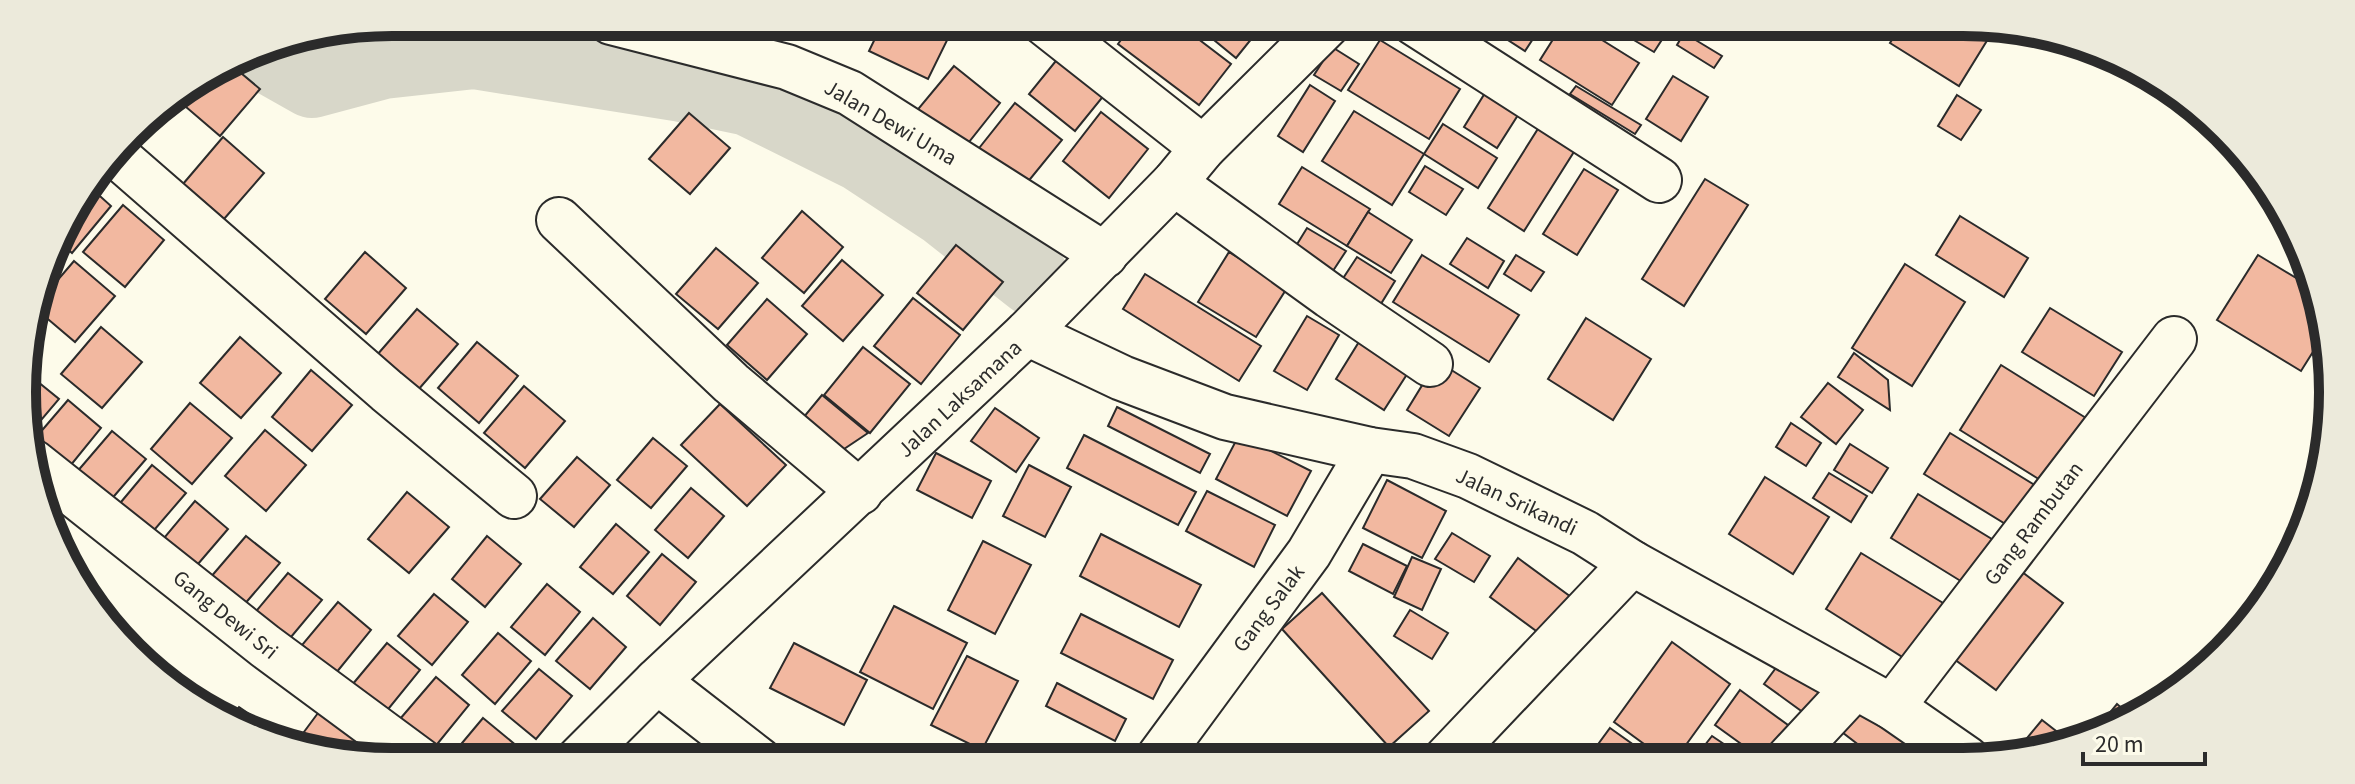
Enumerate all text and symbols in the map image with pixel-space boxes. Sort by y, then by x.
street label: Jalan Dewi Uma [818,72,963,174]
street label: Jalan Laksamana [890,332,1029,465]
street label: Gang Rambutan [1976,455,2091,592]
street label: Jalan Srikandi [1450,460,1583,544]
street label: Gang Salak [1225,558,1313,659]
street label: Gang Dewi Sri [166,562,285,667]
scale bar [2083,716,2205,766]
text: 20 m [2095,727,2144,762]

